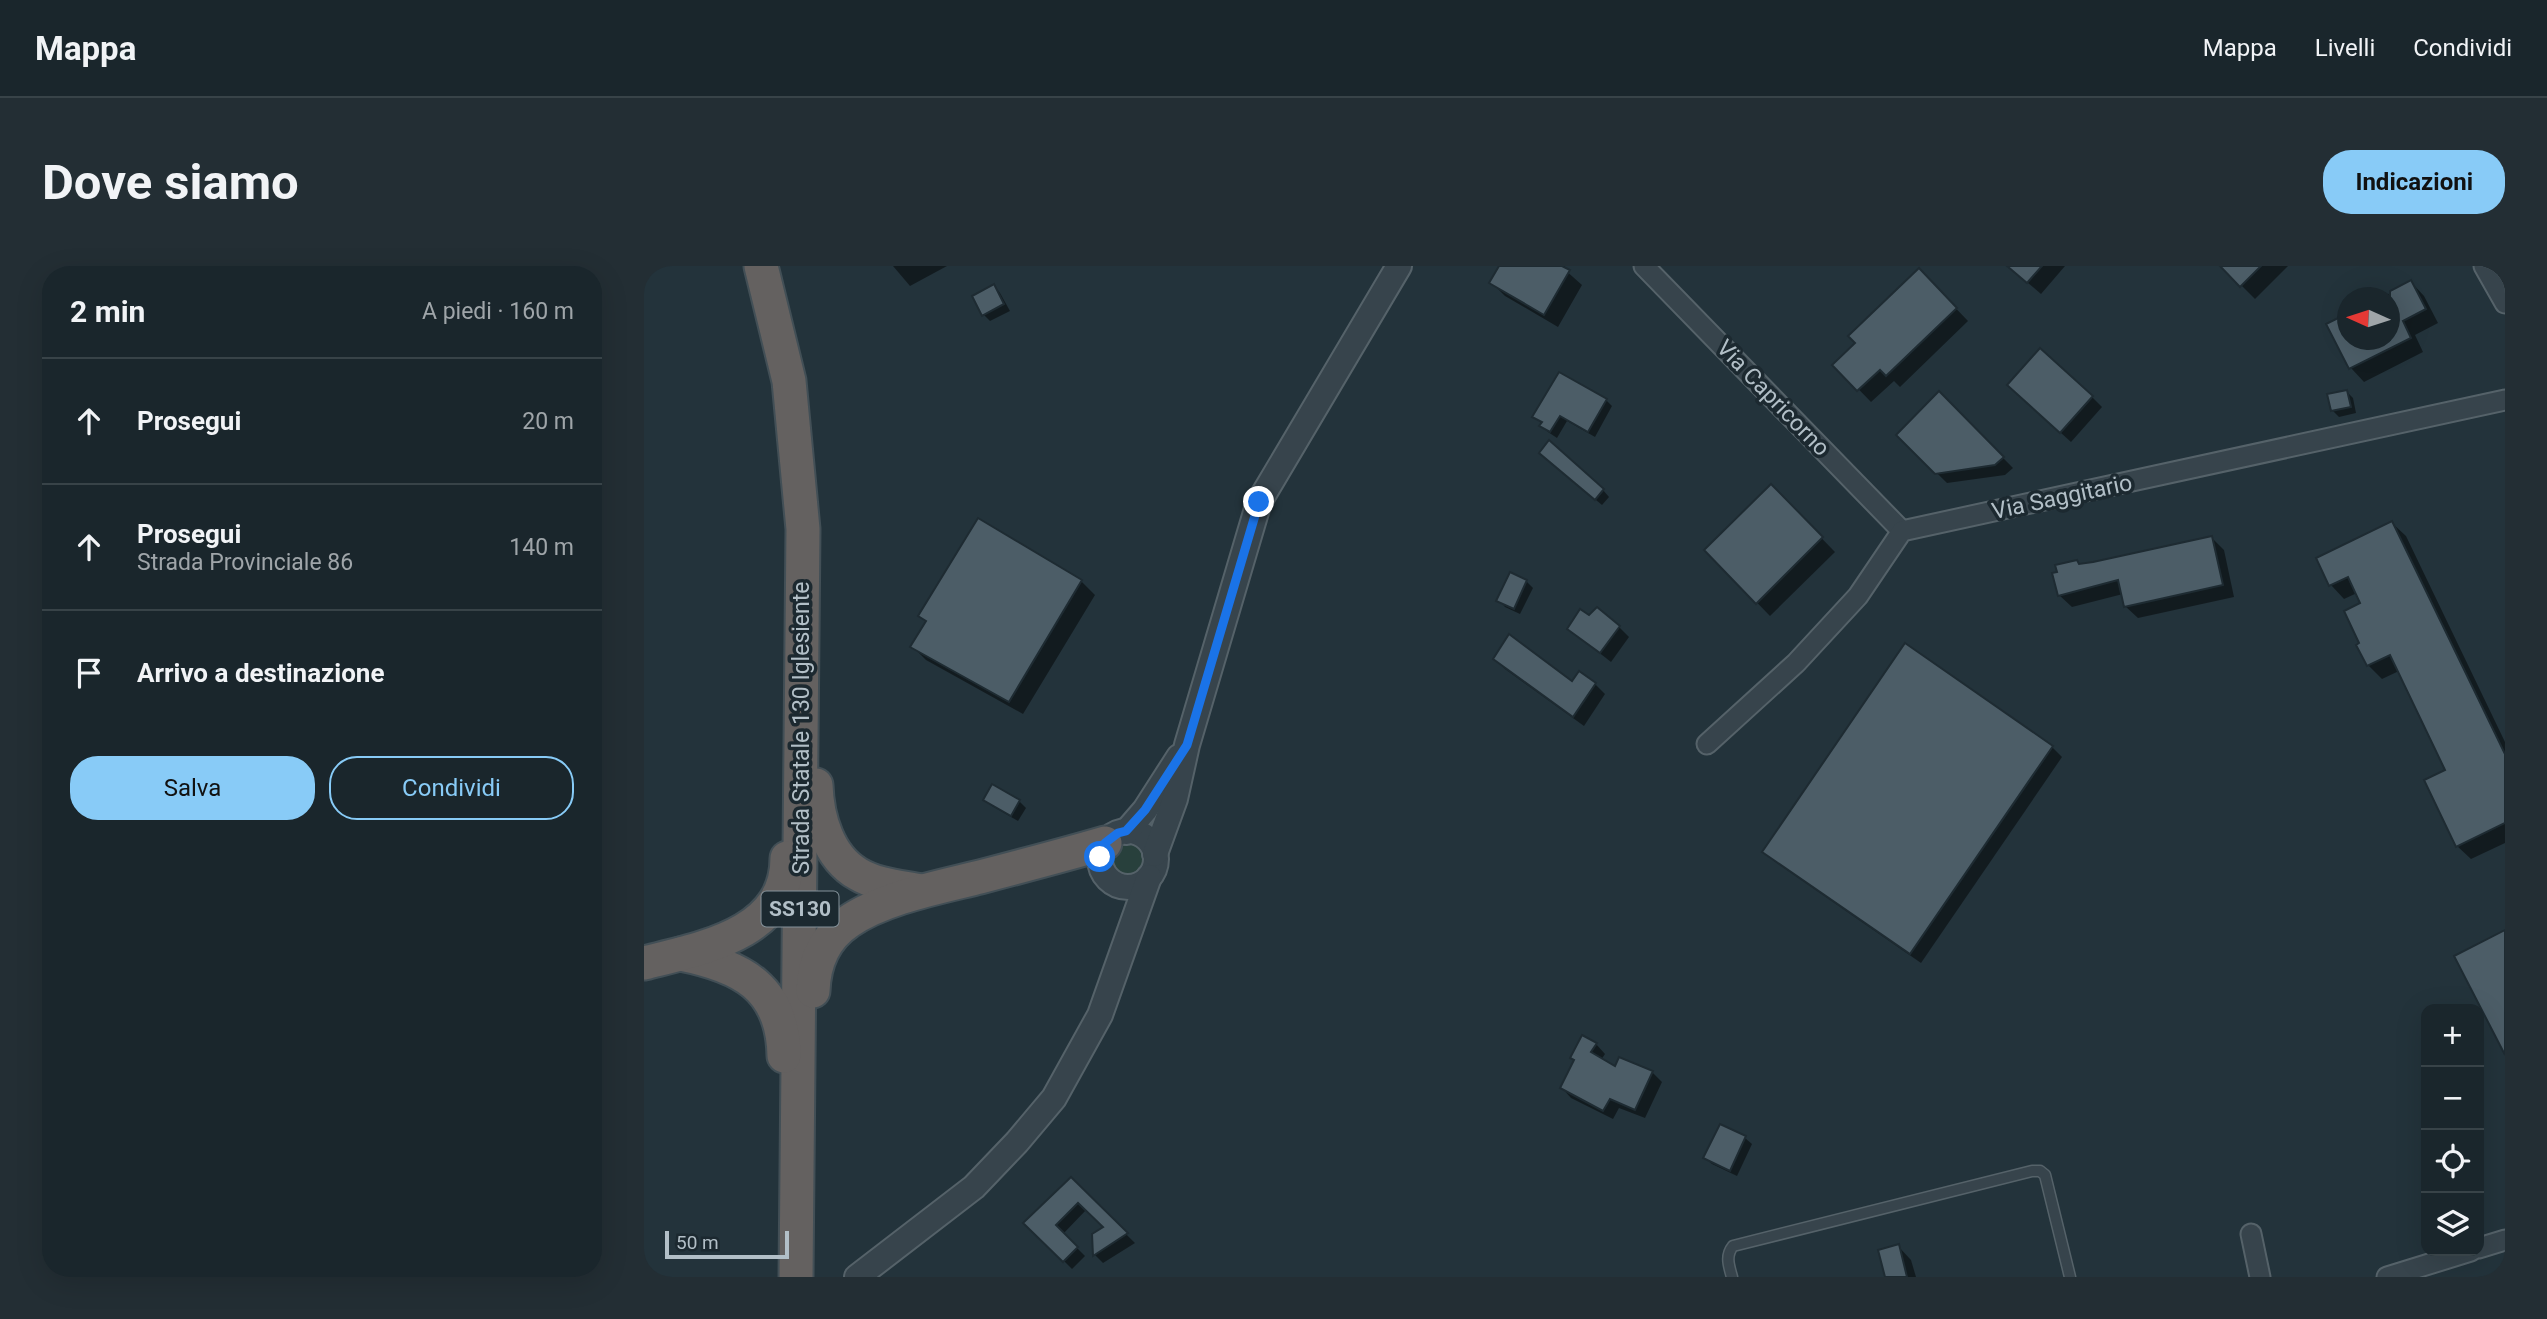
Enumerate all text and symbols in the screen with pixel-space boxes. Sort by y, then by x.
text: Mappa [35,29,136,68]
text: Mappa [2203,34,2277,62]
text: Livelli [2315,34,2375,62]
text: Condividi [2413,34,2512,62]
button: Indicazioni [2323,150,2505,214]
text: Dove siamo [42,154,299,211]
north arrow [2337,287,2400,350]
text: 2 min [70,294,145,329]
text: A piedi · 160 m [422,298,574,325]
street label: Via Capricorno [1711,334,1835,462]
icon: ahead [70,402,108,440]
text: Prosegui [137,406,241,436]
text: 20 m [522,408,574,435]
street label: Via Saggitario [1989,469,2135,525]
route end [1243,486,1274,517]
text: Prosegui [137,519,241,549]
icon: ahead [70,528,108,566]
text: 140 m [509,534,574,561]
text: Strada Provinciale 86 [137,549,353,576]
street label: Strada Statale 130 Iglesiente [788,582,815,874]
icon: arrive [70,654,108,692]
text: Arrivo a destinazione [137,658,384,688]
button: Salva [70,756,315,820]
button: Condividi [329,756,574,820]
route start [1084,841,1115,872]
road number: SS130 [762,892,838,926]
map controls [2421,1004,2484,1256]
button: + [2421,1004,2484,1067]
button: − [2421,1067,2484,1130]
button: locate [2421,1130,2484,1193]
button: layers [2421,1193,2484,1256]
scale bar [665,1228,789,1260]
text: 50 m [676,1231,719,1254]

